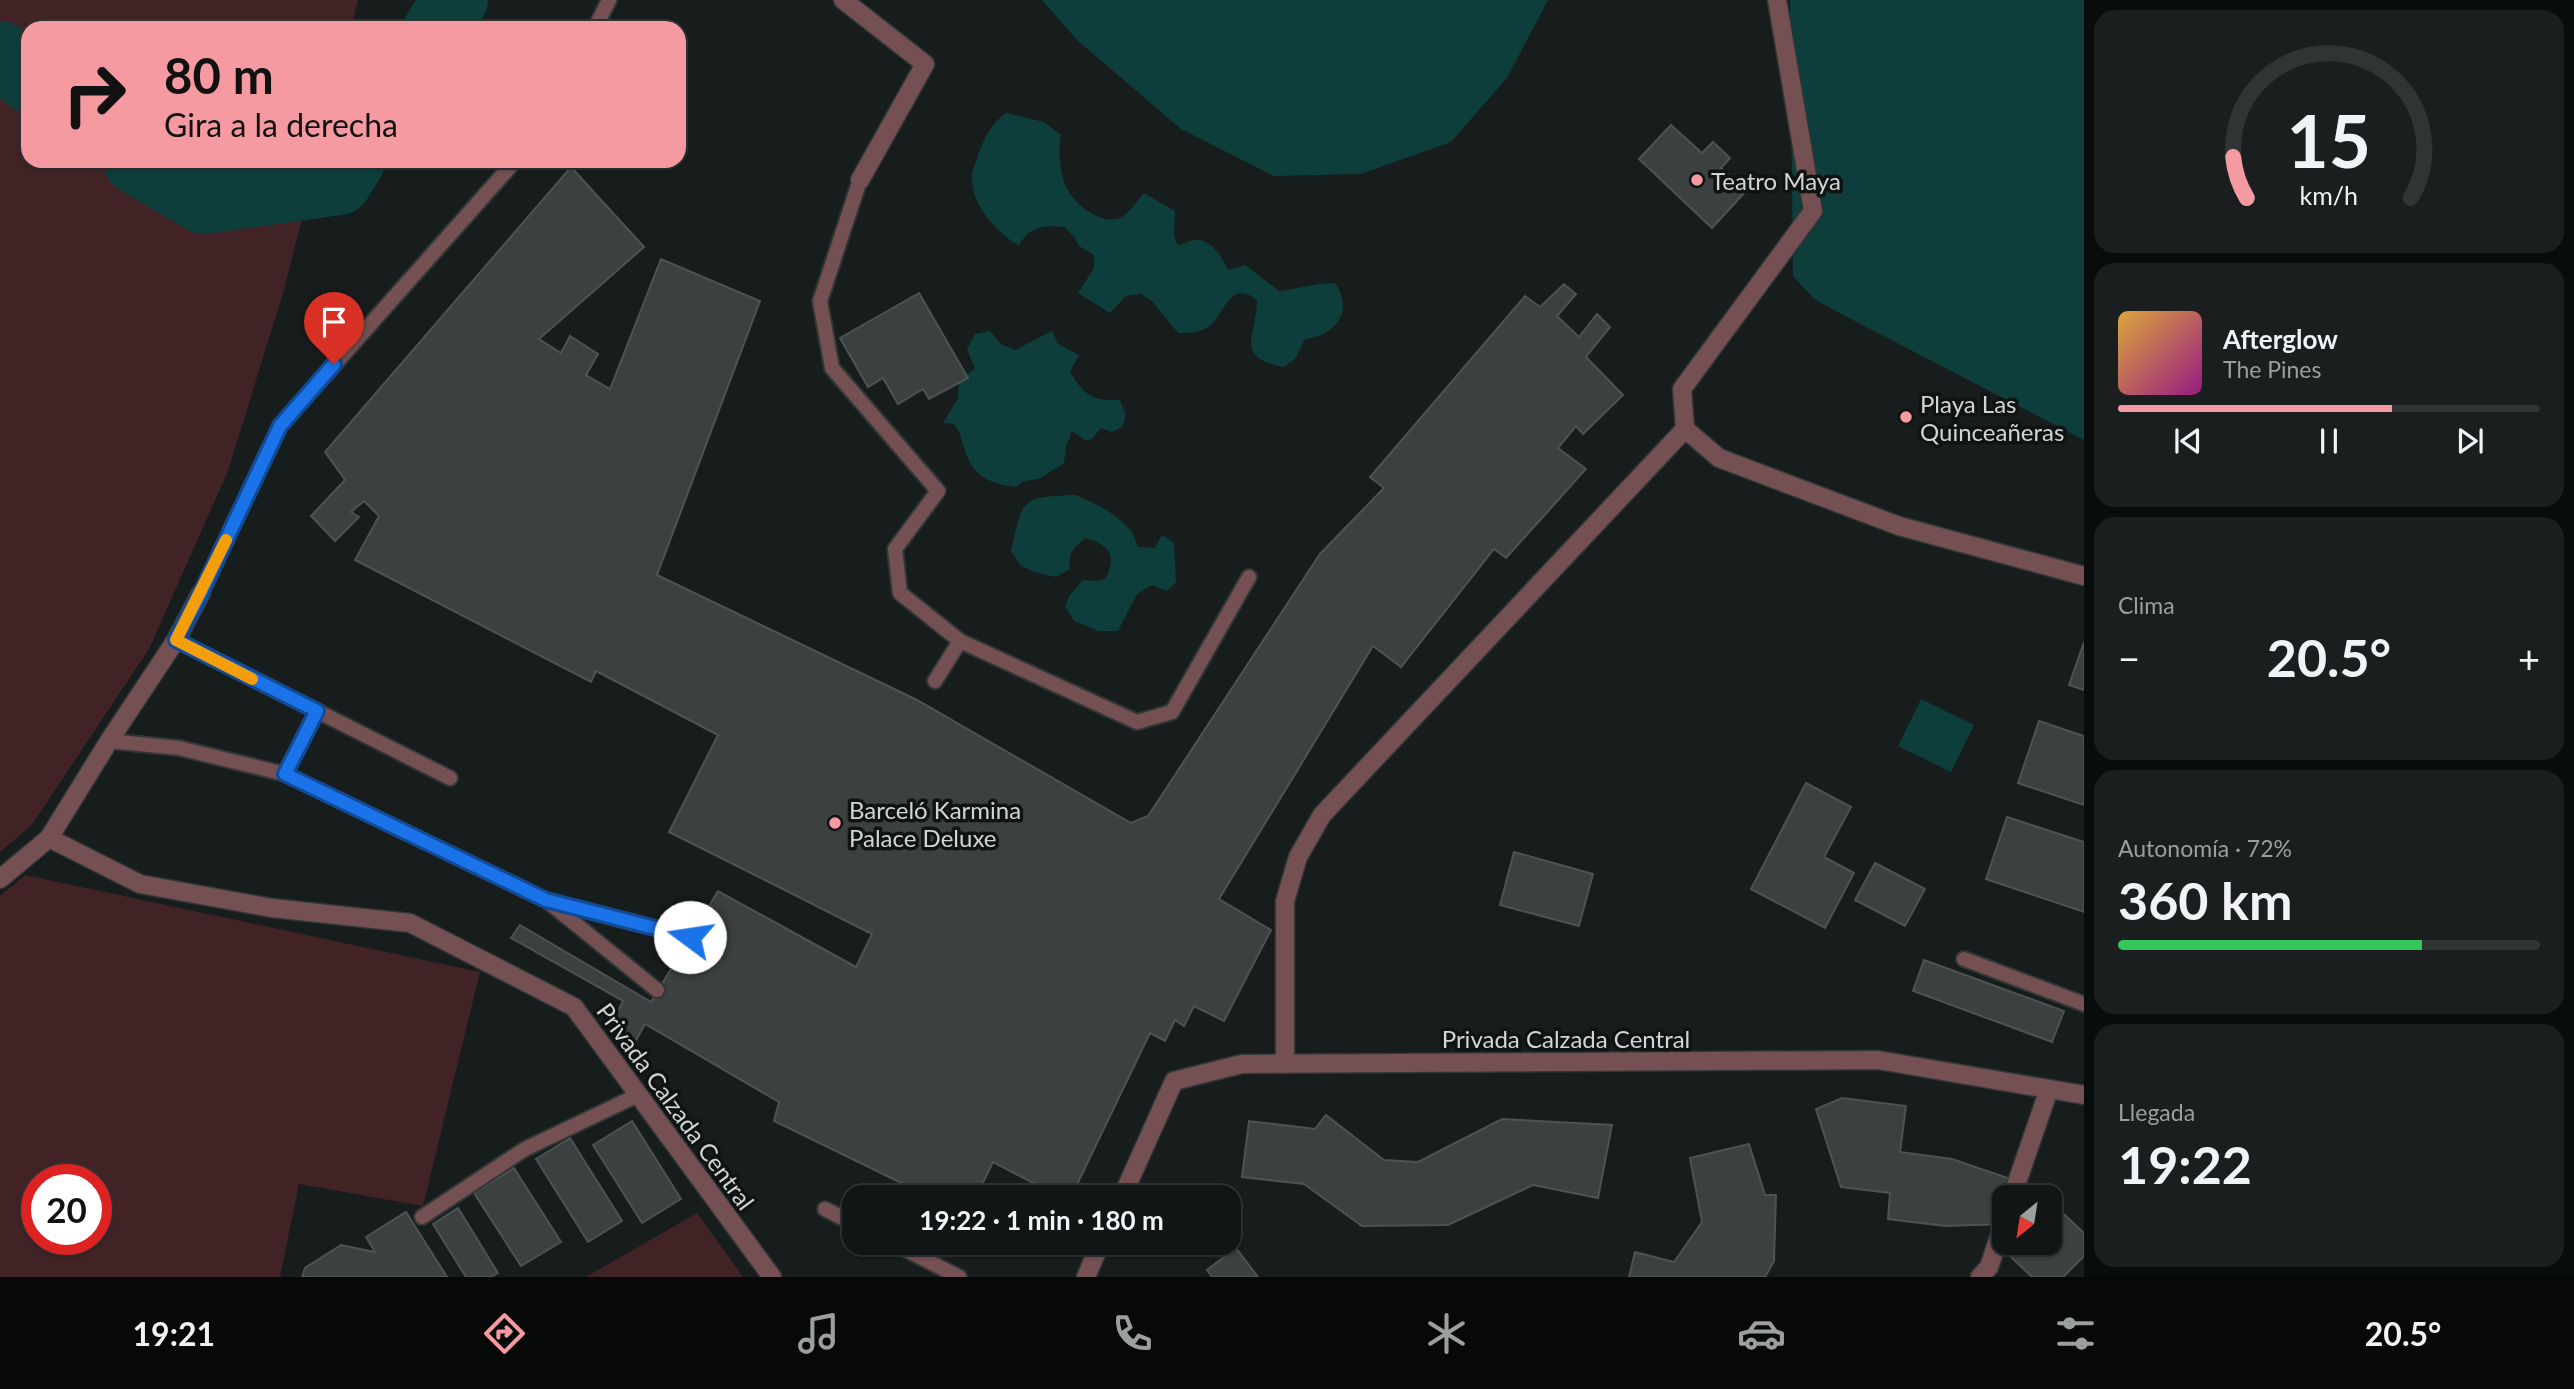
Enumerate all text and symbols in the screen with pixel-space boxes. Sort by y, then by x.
text: 80 m [164,46,274,104]
icon: right [49,49,140,140]
text: 15 [2287,96,2371,184]
text: Gira a la derecha [164,105,398,144]
place label: Teatro Maya [1711,166,1841,195]
marker: Teatro Maya [1689,172,1705,188]
text: km/h [2300,180,2358,210]
pin [304,292,364,364]
icon: arrive [315,303,353,341]
text: Afterglow [2223,323,2338,355]
text: The Pines [2223,355,2321,383]
place label: Playa Las Quinceañeras [1920,389,2064,446]
marker: Playa Las Quinceañeras [1898,409,1914,425]
icon: previous [2169,422,2207,460]
icon: pause [2310,422,2348,460]
icon: next [2451,422,2489,460]
text: Clima [2118,591,2175,619]
text: 20.5° [2267,626,2391,688]
text: − [2118,635,2140,681]
text: + [2518,635,2540,681]
place label: Barceló Karmina Palace Deluxe [849,795,1021,852]
marker: Barceló Karmina Palace Deluxe [827,815,843,831]
text: Autonomía · 72% [2118,834,2292,862]
text: 360 km [2118,869,2292,931]
position arrow [653,900,727,974]
street label: Privada Calzada Central [591,997,761,1215]
street label: Privada Calzada Central [1442,1024,1690,1053]
text: Llegada [2118,1098,2195,1126]
text: 19:22 [2118,1133,2252,1195]
speed limit sign: 20 [21,1164,112,1255]
north arrow [1992,1185,2062,1255]
map controls [1992,1185,2062,1255]
text: 19:22 · 1 min · 180 m [919,1204,1164,1236]
icon: directions [480,1309,529,1358]
icon: music [794,1309,843,1358]
icon: phone [1108,1309,1157,1358]
icon: climate [1422,1309,1471,1358]
icon: car [1737,1309,1786,1358]
icon: filters [2051,1309,2100,1358]
text: 19:21 [133,1314,215,1353]
text: 20.5° [2365,1314,2441,1353]

